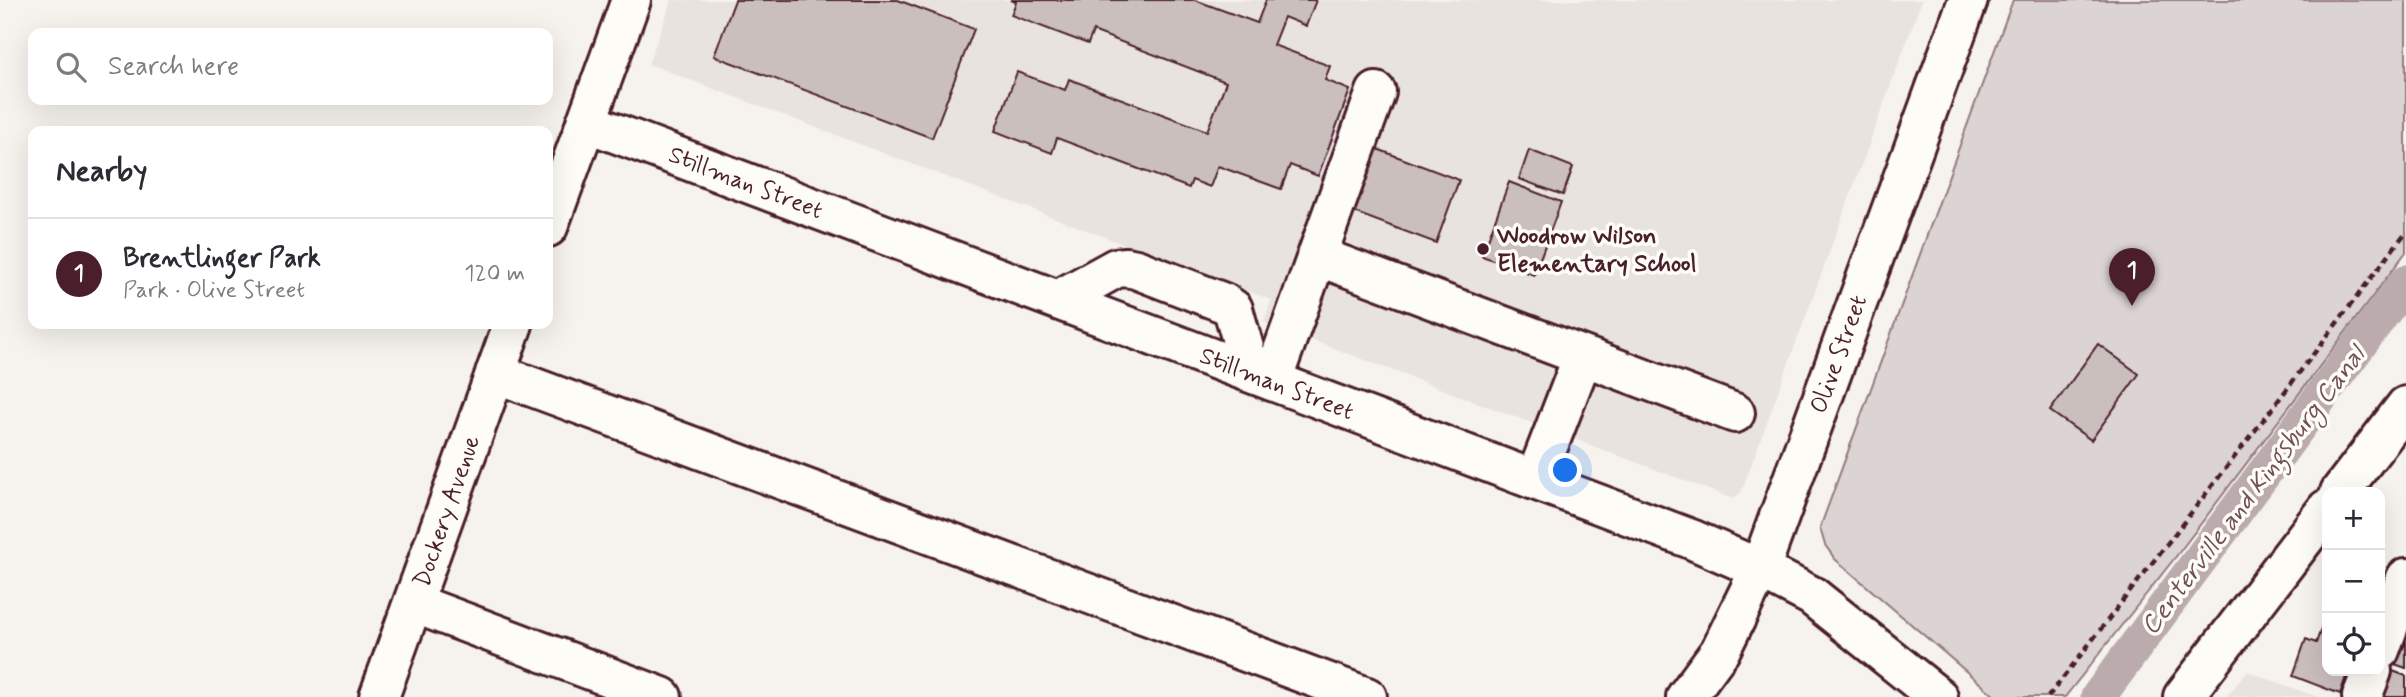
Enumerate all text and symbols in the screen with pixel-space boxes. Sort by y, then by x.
search box [28,28,553,105]
icon: search [52,48,90,86]
text: Search here [108,50,239,84]
street label: Stillman Street [664,140,827,227]
text: Nearby [56,152,147,191]
place label: Woodrow Wilson Elementary School [1496,221,1697,280]
marker: Woodrow Wilson Elementary School [1475,241,1491,257]
text: Brentlinger Park [123,242,321,276]
pin: 1 [2109,248,2155,306]
text: 1 [74,259,84,289]
text: 120 m [464,259,525,289]
text: Park · Olive Street [123,276,305,306]
street label: Olive Street [1804,291,1875,418]
water label: Centerville and Kingsburg Canal [2134,337,2378,644]
street label: Stillman Street [1195,341,1358,428]
street label: Dockery Avenue [407,431,488,592]
your location [1548,453,1582,487]
map controls [2322,487,2385,676]
button: + [2322,487,2385,550]
button: − [2322,550,2385,613]
button: locate [2322,613,2385,676]

